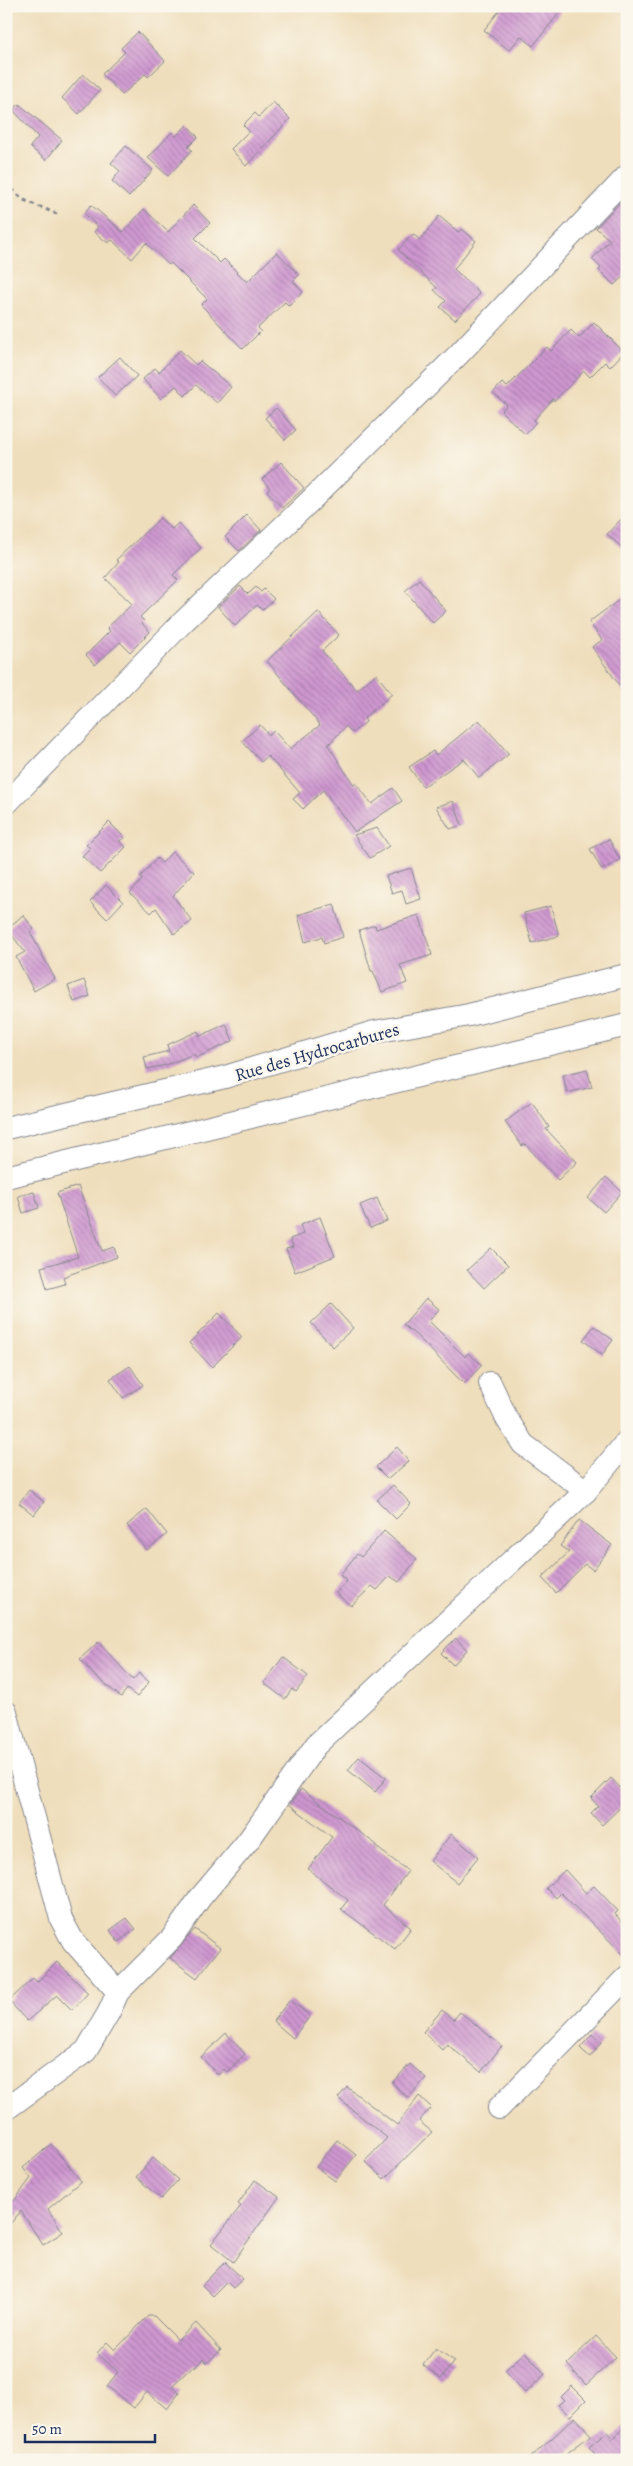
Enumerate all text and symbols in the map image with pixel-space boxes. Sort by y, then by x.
street label: Rue des Hydrocarbures [232,1017,402,1087]
scale bar [25,2411,155,2443]
text: 50 m [32,2419,62,2439]

